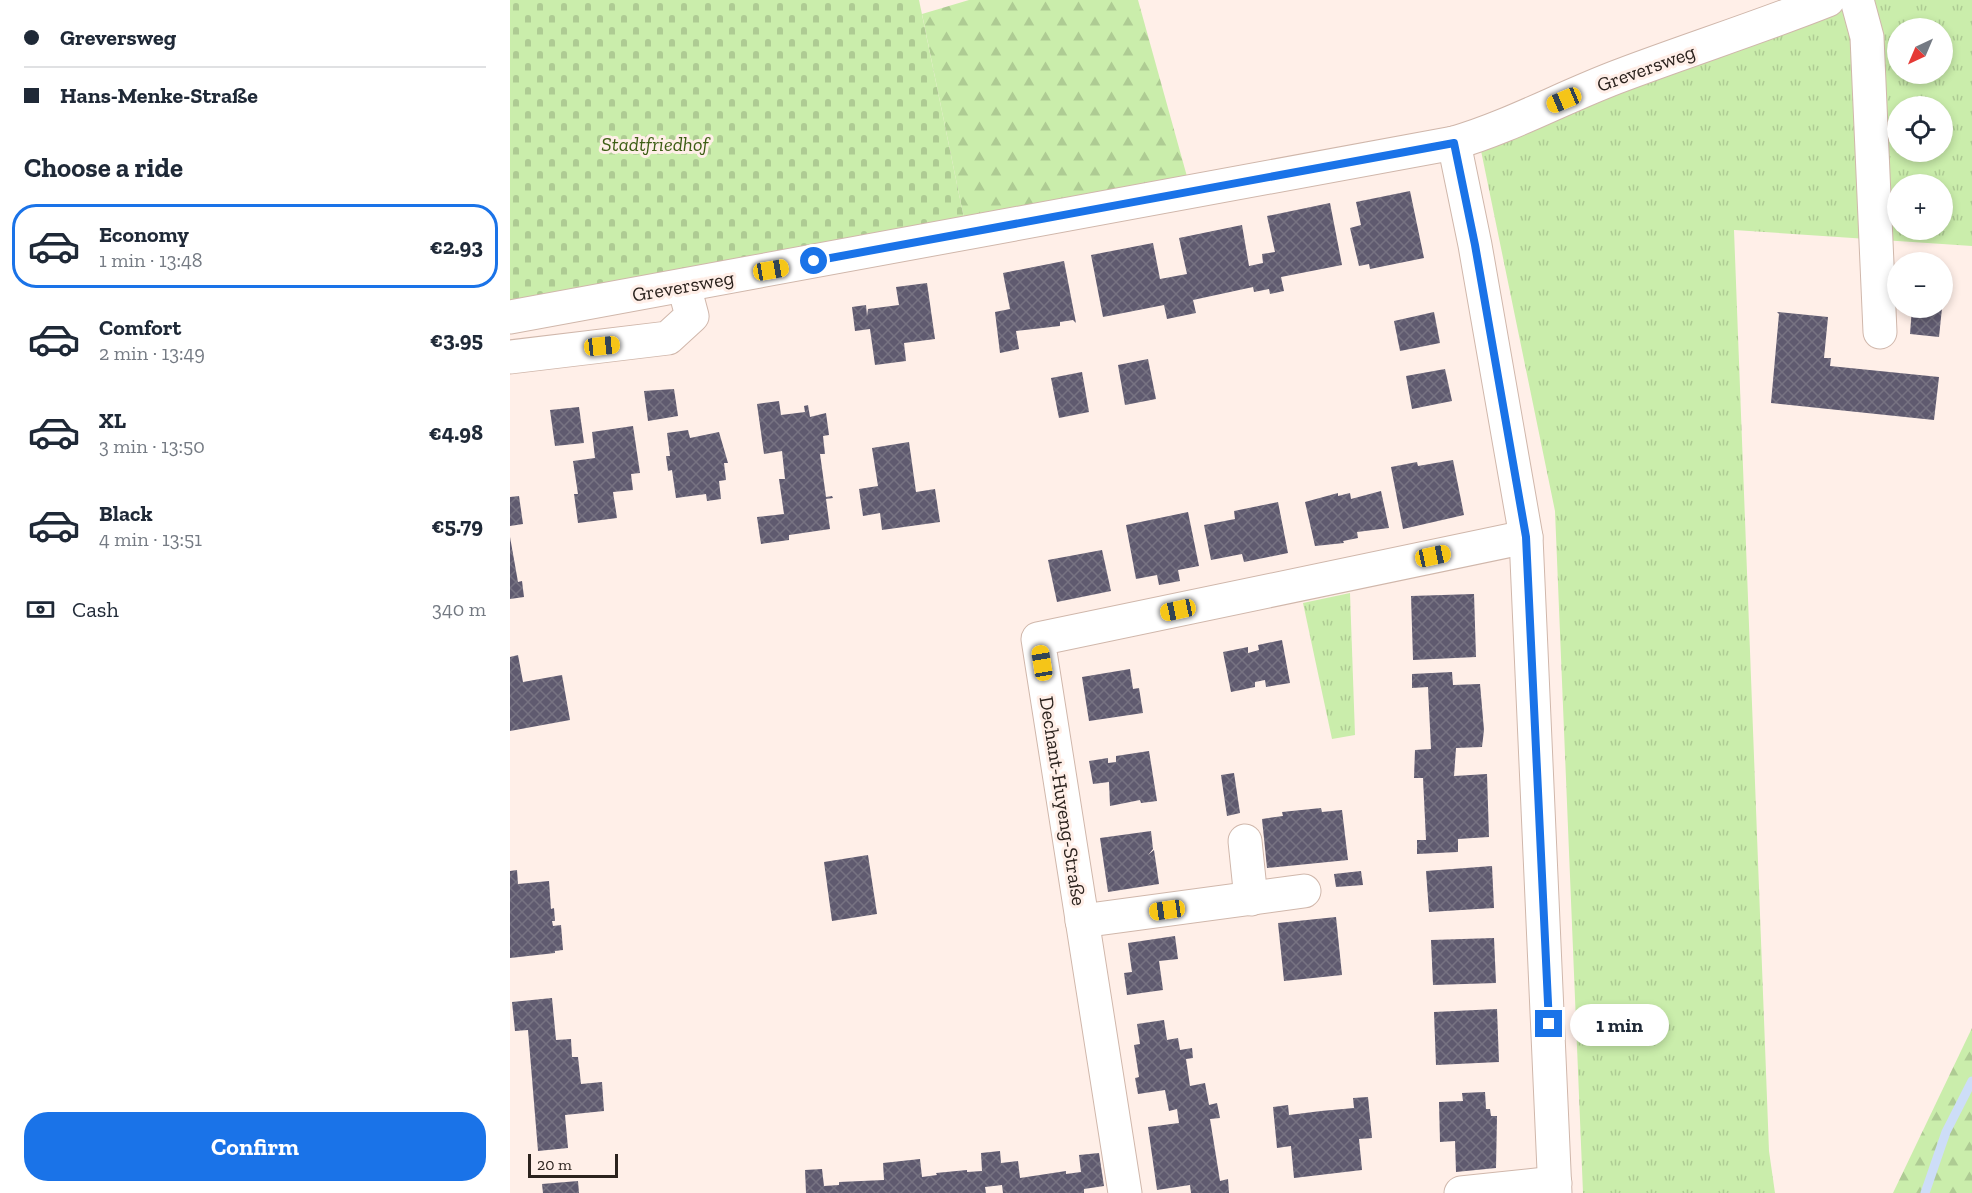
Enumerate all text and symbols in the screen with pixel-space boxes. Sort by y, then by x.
north arrow [1887,18,1953,84]
map controls [1887,18,1953,318]
text: Greversweg [60,24,176,51]
street label: Greversweg [1593,39,1699,97]
text: Hans-Menke-Straße [60,82,258,109]
car [1544,85,1584,115]
button: locate [1887,96,1953,162]
park label: Stadtfriedhof [601,132,712,156]
text: Choose a ride [24,152,183,184]
button: + [1887,174,1953,240]
icon: car [27,219,81,273]
text: Economy [99,221,189,248]
text: €2.93 [430,233,483,260]
route start [800,247,827,274]
text: 1 min · 13:48 [99,248,203,272]
button: − [1887,252,1953,318]
car [752,258,790,282]
street label: Greversweg [630,265,736,307]
icon: car [27,312,81,366]
text: Comfort [99,314,181,341]
text: €3.95 [430,326,483,353]
car [583,335,621,357]
text: 2 min · 13:49 [99,341,205,365]
icon: car [27,405,81,459]
text: XL [99,407,126,434]
text: €4.98 [429,419,483,446]
text: 3 min · 13:50 [99,434,205,458]
icon: car [27,498,81,552]
text: Black [99,500,153,527]
text: €5.79 [431,512,483,539]
text: 4 min · 13:51 [99,527,202,551]
car [1414,543,1452,569]
icon: cash [24,593,57,626]
text: Cash [72,596,119,623]
text: 340 m [432,597,486,621]
car [1159,597,1197,623]
car [1030,644,1054,682]
street label: Dechant-Huyeng-Straße [1035,695,1091,907]
car [1148,899,1186,921]
callout: 1 min [1570,1003,1669,1045]
route end [1535,1010,1562,1037]
text: 1 min [1596,1013,1643,1037]
button: Confirm [24,1112,486,1181]
scale bar [528,1151,618,1178]
text: 20 m [537,1155,572,1174]

